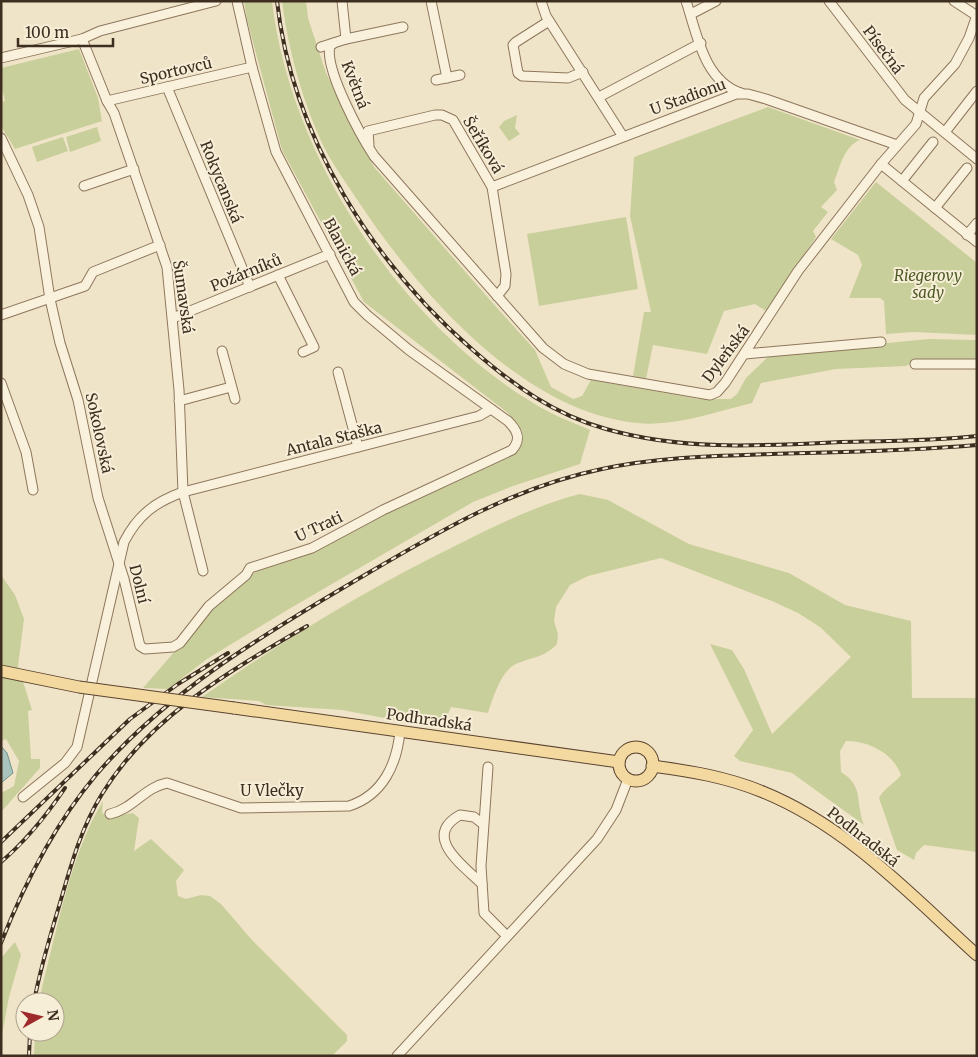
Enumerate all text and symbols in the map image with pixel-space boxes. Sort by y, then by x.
scale bar [18,15,112,47]
street label: Písečná [859,22,908,78]
text: 100 m [25,23,69,42]
street label: Sportovců [138,53,214,88]
street label: Květná [338,58,373,112]
street label: U Stadionu [647,74,728,119]
street label: Šeříková [459,112,509,177]
street label: Rokycanská [196,138,247,226]
street label: Blanická [319,215,365,279]
street label: Požárníků [207,250,284,295]
street label: Šumavská [169,259,199,335]
park label: Riegerovy sady [894,266,962,302]
street label: Dyleňská [698,321,753,386]
street label: Sokolovská [82,391,117,475]
street label: Antala Staška [283,417,384,460]
street label: U Trati [292,507,346,546]
street label: Dolní [125,562,154,607]
street label: Podhradská [385,704,473,735]
street label: U Vlečky [240,781,304,800]
street label: Podhradská [824,803,903,871]
north arrow [15,992,65,1042]
text: N [43,1008,63,1022]

